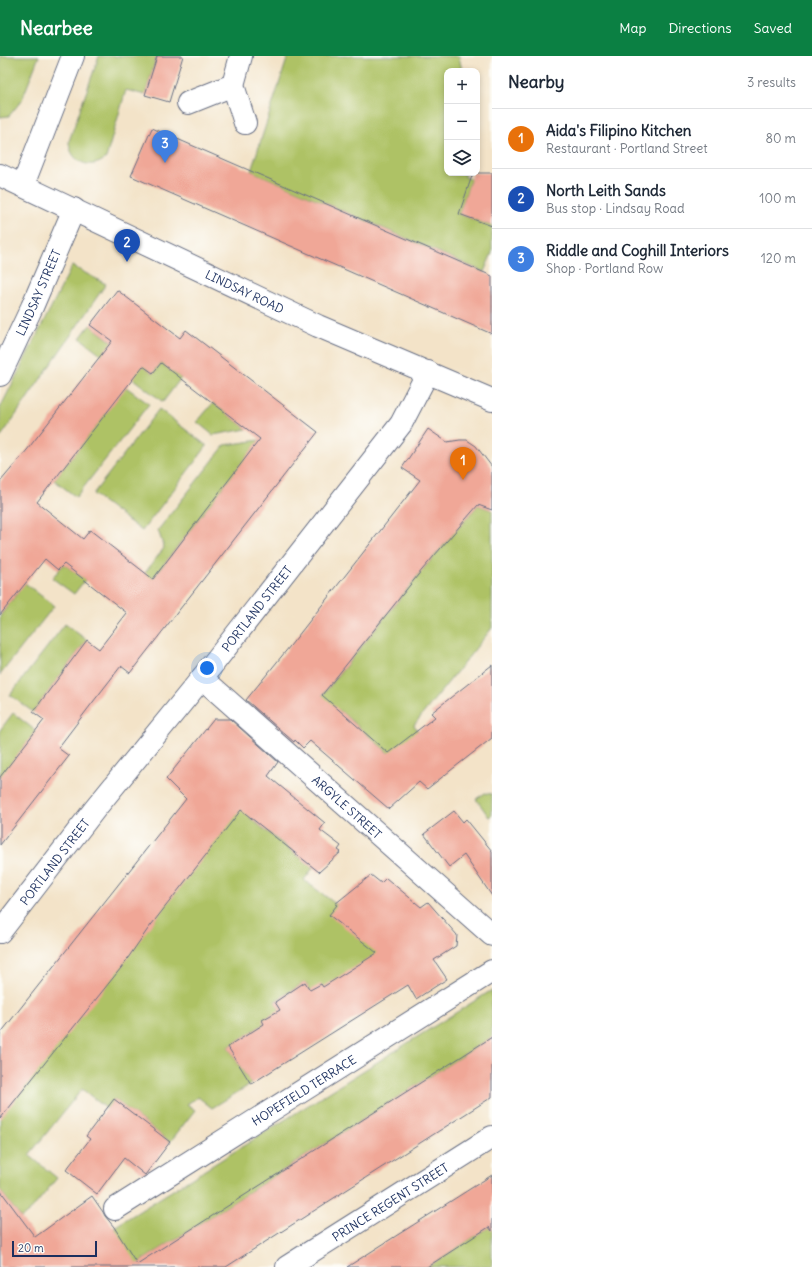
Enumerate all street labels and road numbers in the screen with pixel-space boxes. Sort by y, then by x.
street label: LINDSAY STREET [12,247,63,338]
street label: LINDSAY ROAD [203,266,286,316]
street label: PORTLAND STREET [218,562,295,654]
street label: ARGYLE STREET [309,772,385,841]
street label: PORTLAND STREET [16,815,92,908]
street label: HOPEFIELD TERRACE [249,1051,358,1128]
street label: PRINCE REGENT STREET [329,1159,451,1244]

